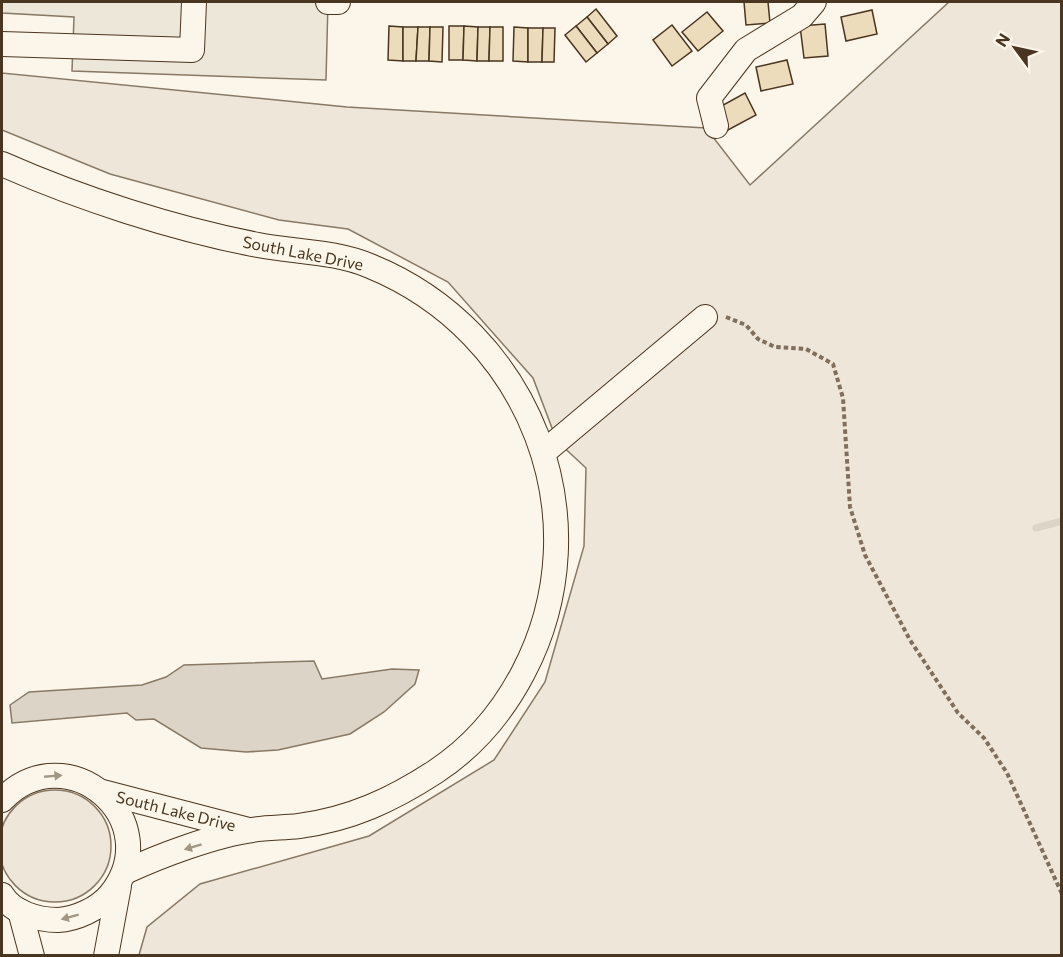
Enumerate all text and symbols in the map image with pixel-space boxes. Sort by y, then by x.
north arrow [985,18,1045,78]
text: N [991,29,1013,50]
street label: South Lake Drive [241,231,365,274]
one-way arrow [43,771,62,781]
street label: South Lake Drive [114,786,238,835]
one-way arrow [184,842,202,852]
one-way arrow [61,913,79,922]

